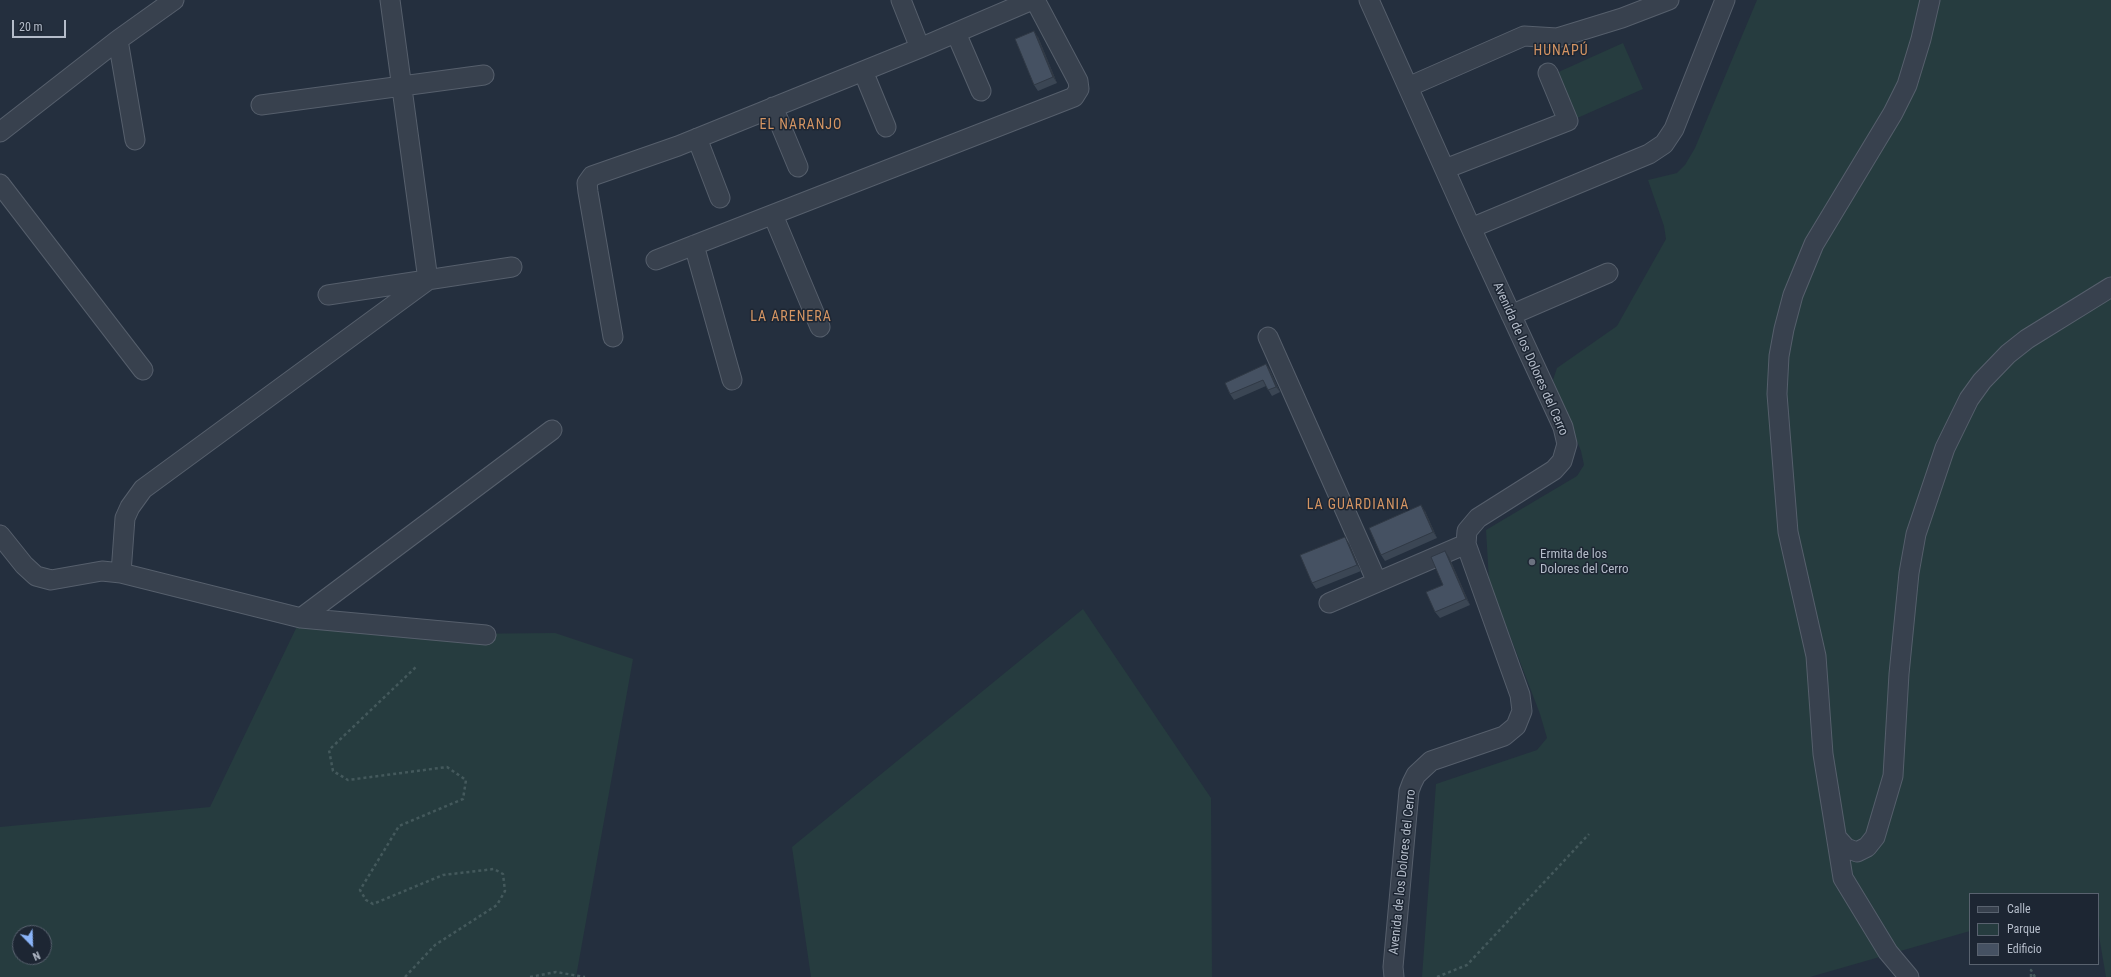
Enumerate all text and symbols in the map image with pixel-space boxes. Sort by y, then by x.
scale bar [14,12,68,38]
text: 20 m [19,20,43,34]
district label: HUNAPÚ [1533,43,1589,59]
district label: EL NARANJO [759,117,843,133]
street label: Avenida de los Dolores del Cerro [1489,280,1571,438]
district label: LA ARENERA [750,309,832,325]
district label: LA GUARDIANIA [1307,497,1409,513]
place label: Ermita de los Dolores del Cerro [1540,547,1629,578]
marker: Ermita de los Dolores del Cerro [1527,557,1537,567]
street label: Avenida de los Dolores del Cerro [1387,789,1419,955]
legend [1969,893,2099,965]
text: Calle [2007,902,2031,916]
text: Parque [2007,922,2040,936]
north arrow [12,925,52,965]
text: Edificio [2007,942,2042,956]
text: N [31,948,42,963]

